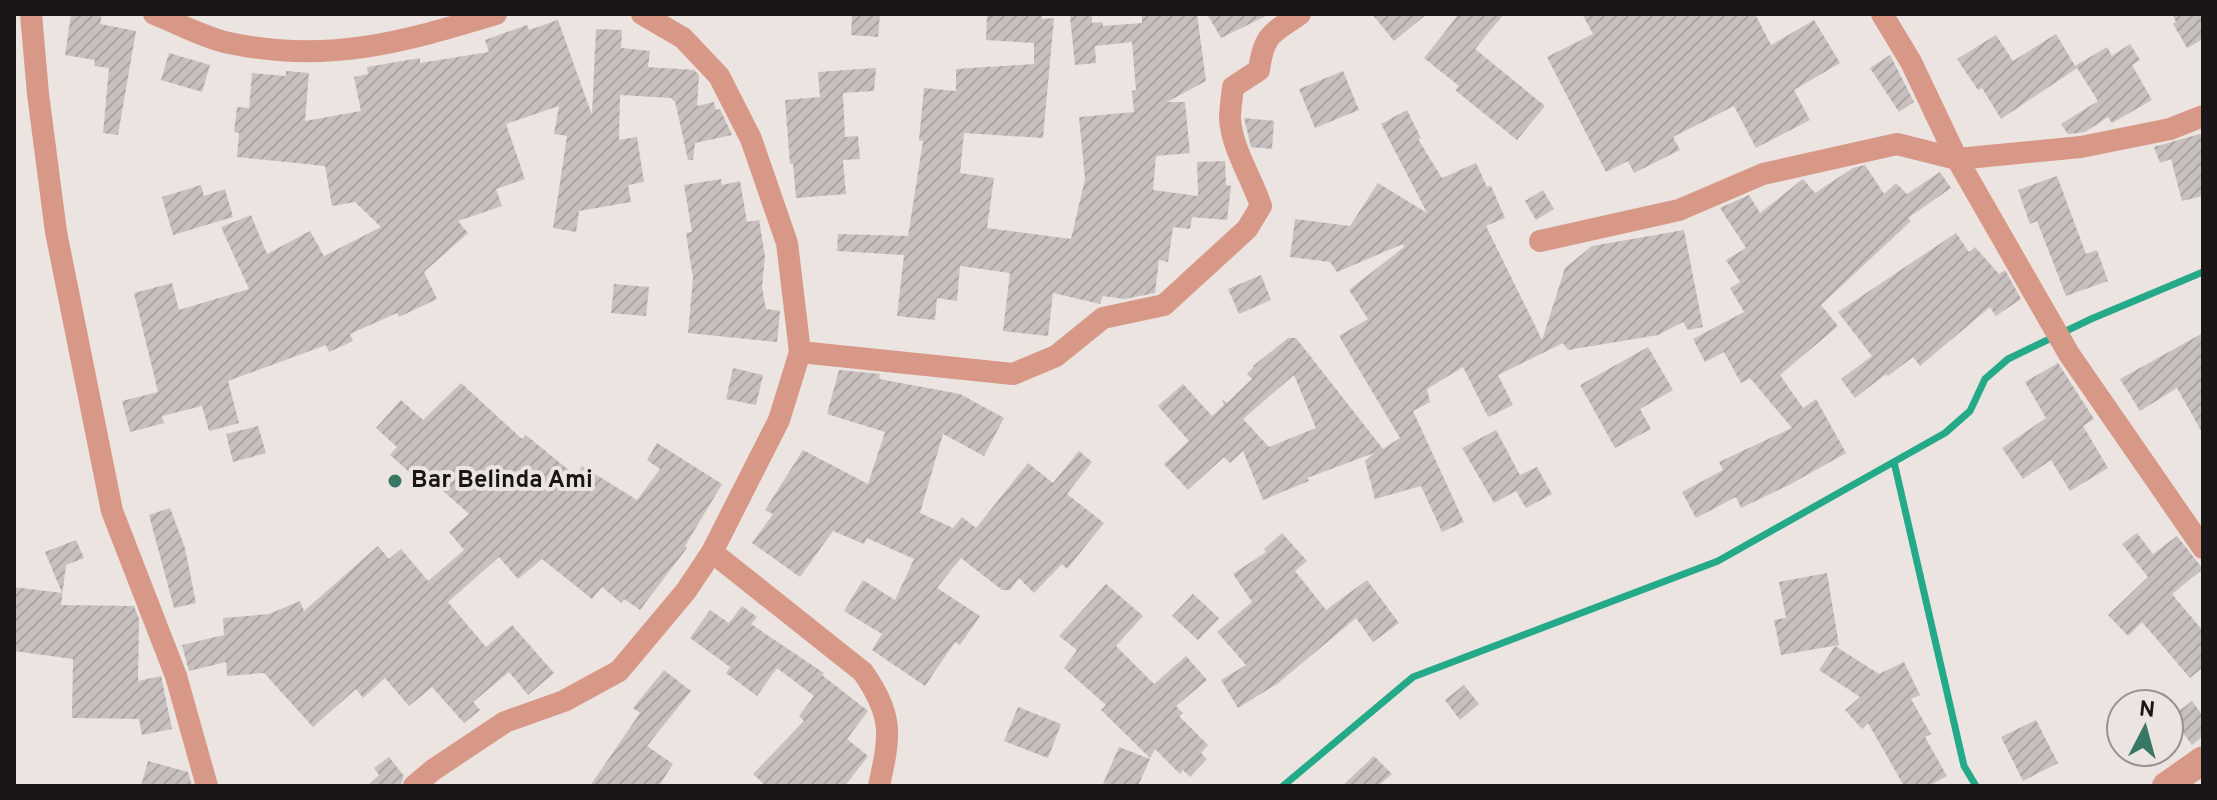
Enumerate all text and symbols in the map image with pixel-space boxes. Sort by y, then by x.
place label: Bar Belinda Ami [411,466,593,496]
marker: Bar Belinda Ami [386,472,404,490]
north arrow [2105,688,2185,768]
text: N [2138,696,2156,725]

